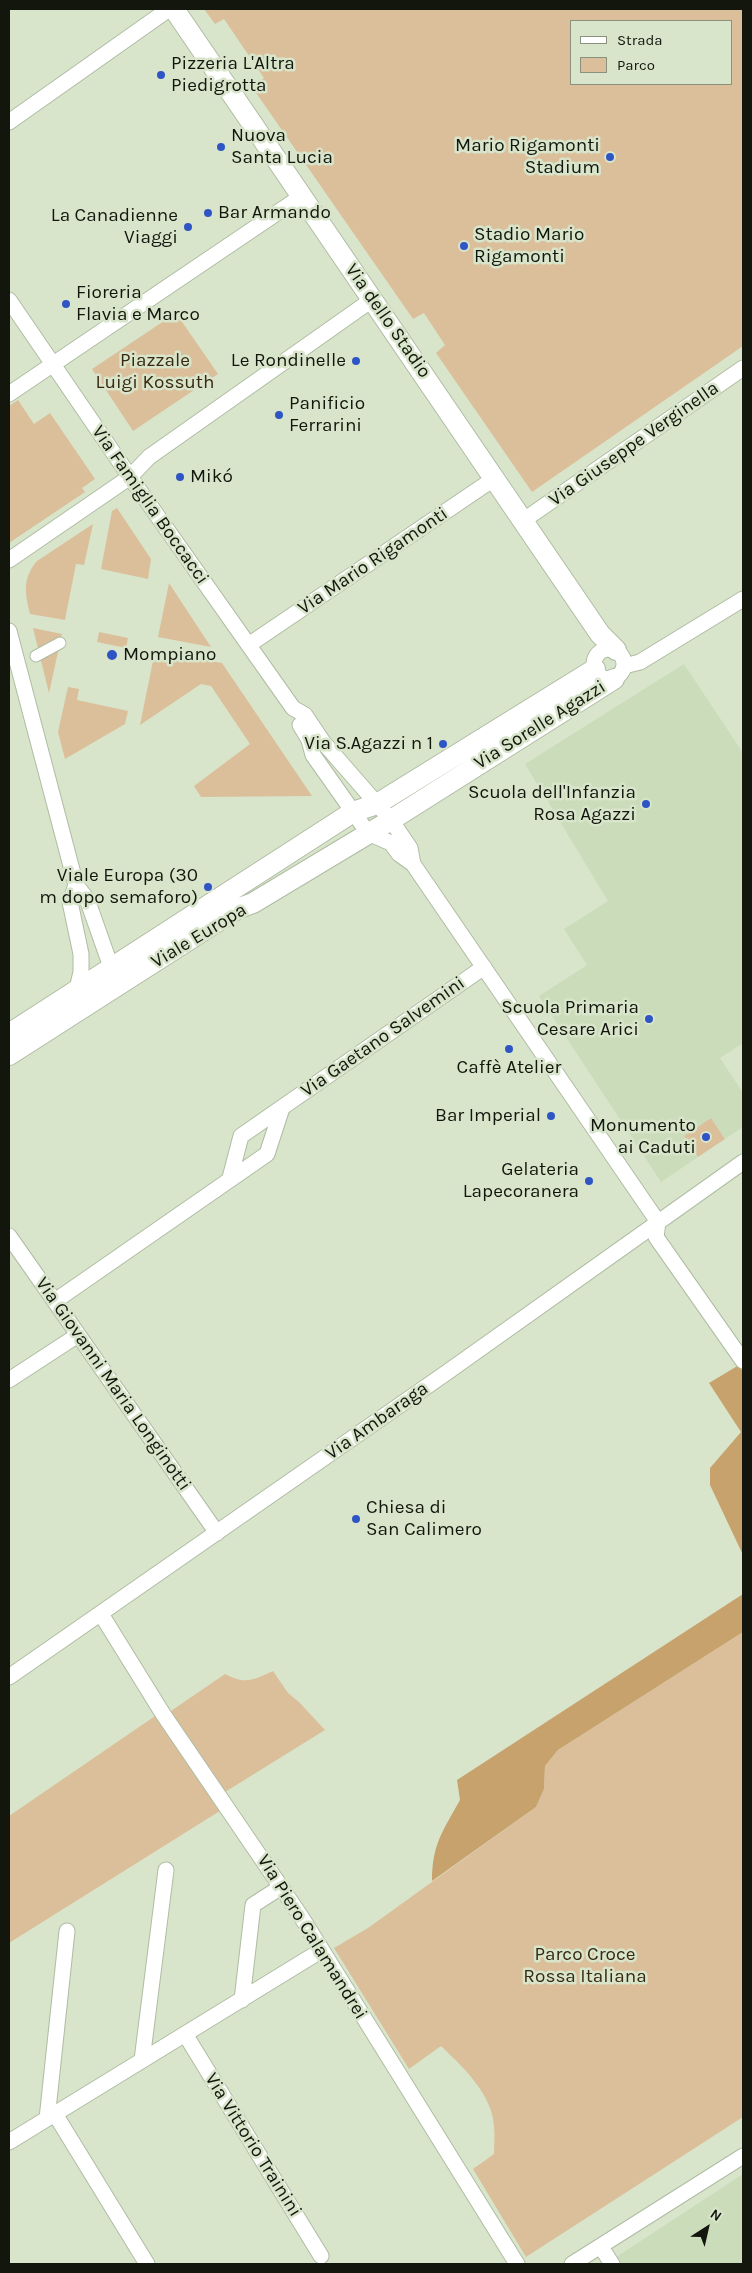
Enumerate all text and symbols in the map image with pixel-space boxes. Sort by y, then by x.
legend [570,20,732,85]
text: Strada [617,31,663,49]
place label: Pizzeria L'Altra Piedigrotta [171,53,295,97]
text: Parco [617,56,655,74]
marker: Pizzeria L'Altra Piedigrotta [155,69,167,81]
place label: Nuova Santa Lucia [231,125,333,169]
place label: Mario Rigamonti Stadium [455,135,600,179]
marker: Nuova Santa Lucia [215,141,227,153]
marker: Mario Rigamonti Stadium [604,151,616,163]
place label: Bar Armando [218,202,331,224]
place label: La Canadienne Viaggi [51,205,178,249]
marker: Bar Armando [202,207,214,219]
marker: La Canadienne Viaggi [182,221,194,233]
place label: Stadio Mario Rigamonti [474,224,584,268]
marker: Stadio Mario Rigamonti [458,240,470,252]
street label: Via dello Stadio [340,259,436,383]
place label: Fioreria Flavia e Marco [76,282,200,326]
marker: Fioreria Flavia e Marco [60,298,72,310]
park label: Piazzale Luigi Kossuth [96,350,214,394]
place label: Le Rondinelle [231,350,346,372]
marker: Le Rondinelle [350,355,362,367]
street label: Via Giuseppe Verginella [545,377,723,511]
place label: Panificio Ferrarini [289,393,365,437]
marker: Panificio Ferrarini [273,409,285,421]
street label: Via Famiglia Boccacci [86,421,214,589]
place label: Mikó [190,466,233,488]
marker: Mikó [174,471,186,483]
street label: Via Mario Rigamonti [294,502,452,620]
place label: Mompiano [123,644,216,666]
marker: Mompiano [105,648,119,662]
street label: Via Sorelle Agazzi [470,675,610,775]
place label: Via S.Agazzi n 1 [304,733,433,755]
marker: Via S.Agazzi n 1 [437,738,449,750]
place label: Scuola dell'Infanzia Rosa Agazzi [468,782,636,826]
marker: Scuola dell'Infanzia Rosa Agazzi [640,798,652,810]
place label: Viale Europa (30 m dopo semaforo) [39,865,198,909]
marker: Viale Europa (30 m dopo semaforo) [202,881,214,893]
street label: Viale Europa [147,899,251,973]
street label: Via Gaetano Salvemini [297,972,469,1102]
place label: Scuola Primaria Cesare Arici [501,997,639,1041]
marker: Scuola Primaria Cesare Arici [643,1013,655,1025]
marker: Caffè Atelier [503,1043,515,1055]
place label: Caffè Atelier [457,1057,561,1079]
place label: Bar Imperial [435,1105,541,1127]
marker: Bar Imperial [545,1110,557,1122]
place label: Monumento ai Caduti [590,1115,696,1159]
marker: Monumento ai Caduti [700,1131,712,1143]
place label: Gelateria Lapecoranera [463,1159,579,1203]
marker: Gelateria Lapecoranera [583,1175,595,1187]
street label: Via Giovanni Maria Longinotti [30,1273,196,1495]
street label: Via Ambaraga [321,1377,433,1465]
place label: Chiesa di San Calimero [366,1497,482,1541]
marker: Chiesa di San Calimero [350,1513,362,1525]
street label: Via Piero Calamandrei [252,1850,372,2024]
park label: Parco Croce Rossa Italiana [523,1944,647,1988]
street label: Via Vittorio Trainini [200,2069,306,2221]
north arrow [682,2203,732,2253]
text: N [707,2205,725,2225]

